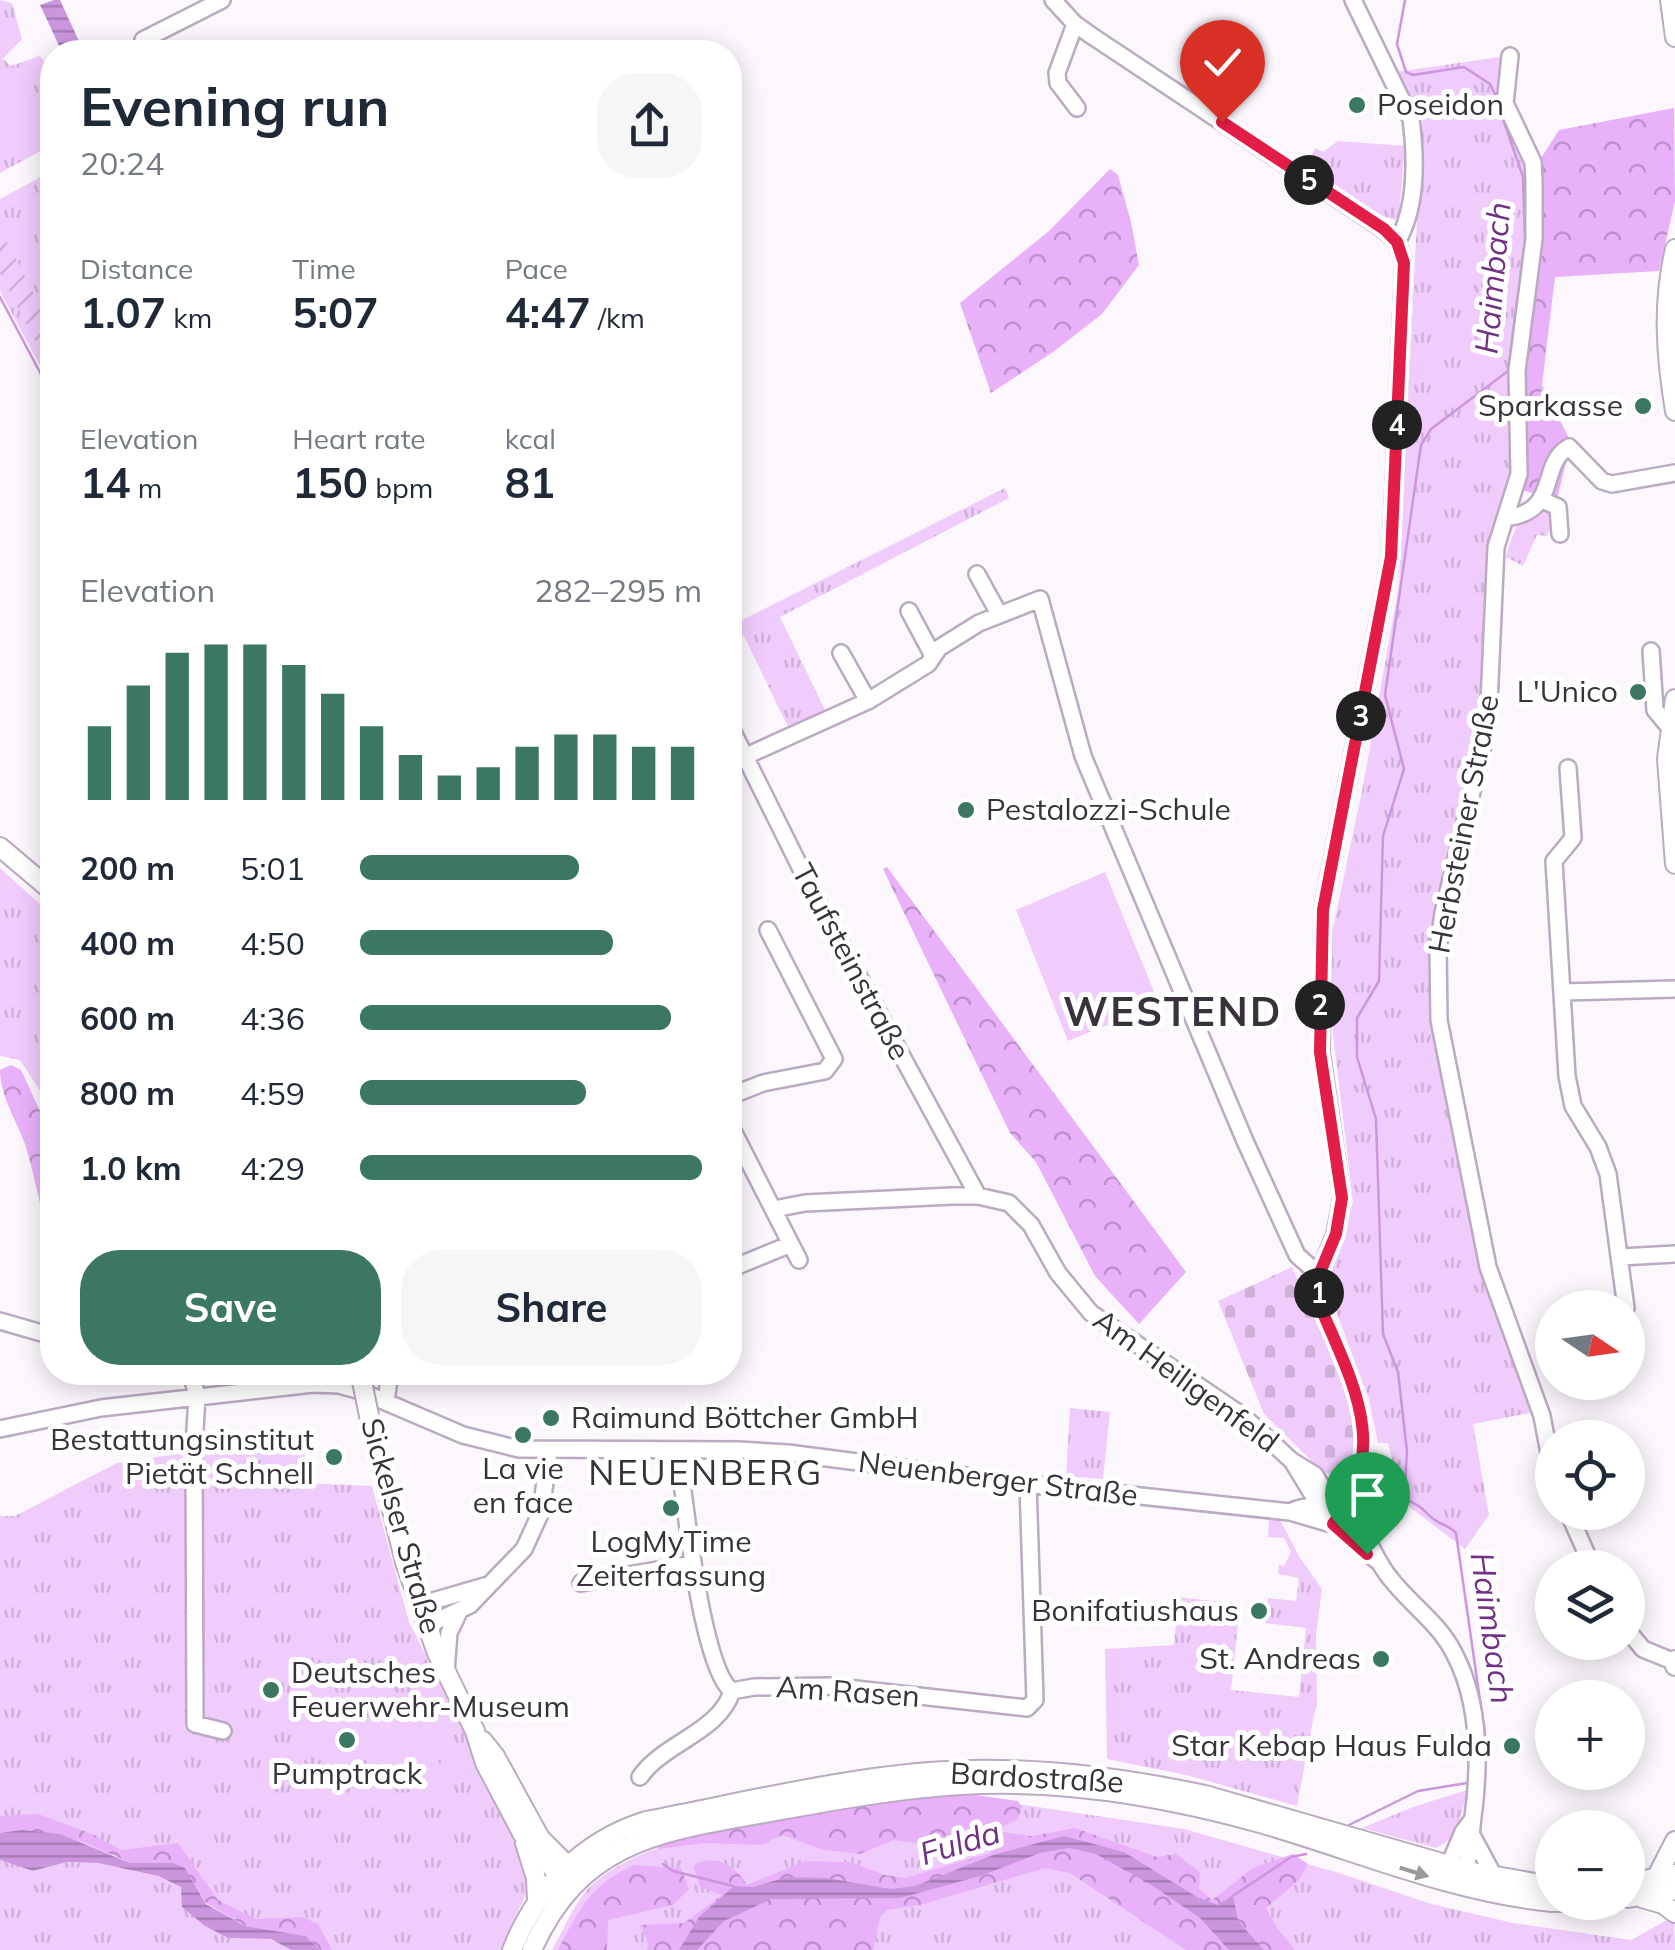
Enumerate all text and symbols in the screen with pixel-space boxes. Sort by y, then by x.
pin [1180,20,1265,123]
icon: check [1195,35,1250,90]
text: Evening run [80,71,389,140]
button: share [597,73,702,178]
place label: Poseidon [1377,85,1504,123]
marker: Poseidon [1346,94,1368,116]
text: 20:24 [80,143,164,183]
pin: 5 [1284,155,1334,205]
text: 5 [1301,162,1317,197]
water label: Haimbach [1465,200,1519,356]
text: Distance [80,251,193,286]
text: Time [292,251,356,286]
text: Pace [505,251,568,286]
text: 1.07 [80,286,166,339]
text: 5:07 [292,286,378,339]
text: 4:47 [505,286,591,339]
text: km [166,300,212,335]
text: /km [591,300,645,335]
place label: Sparkasse [1478,386,1623,424]
marker: Sparkasse [1632,395,1654,417]
pin: 4 [1372,400,1422,450]
text: 4 [1389,407,1405,442]
text: Elevation [80,421,198,456]
text: Heart rate [292,421,426,456]
text: kcal [505,421,556,456]
text: 14 [80,456,130,509]
text: 150 [292,456,368,509]
text: 81 [505,456,555,509]
text: m [130,470,162,505]
text: bpm [368,470,433,505]
text: Elevation [80,570,215,610]
text: 282–295 m [534,570,702,610]
place label: L'Unico [1517,672,1618,710]
marker: L'Unico [1627,681,1649,703]
pin: 3 [1336,691,1386,741]
street label: Herbsteiner Straße [1419,691,1507,956]
text: 3 [1353,698,1369,733]
place label: Pestalozzi-Schule [986,790,1231,828]
marker: Pestalozzi-Schule [955,799,977,821]
text: 200 m [80,848,175,888]
text: 5:01 [240,848,305,888]
street label: Taufsteinstraße [784,857,919,1066]
text: 400 m [80,923,175,963]
text: 4:50 [240,923,305,963]
pin: 2 [1295,980,1345,1030]
district label: WESTEND [1063,986,1283,1036]
text: 2 [1312,987,1328,1022]
text: 600 m [80,998,175,1038]
text: 4:36 [240,998,305,1038]
text: 800 m [80,1073,175,1113]
text: 4:59 [240,1073,305,1113]
text: 1.0 km [80,1148,182,1188]
text: 4:29 [240,1148,305,1188]
button: Save [80,1250,381,1365]
button: Share [401,1250,702,1365]
pin: 1 [1294,1268,1344,1318]
text: 1 [1311,1275,1327,1310]
north arrow [1535,1290,1645,1400]
map controls [1535,1290,1645,1920]
street label: Am Heiligenfeld [1086,1300,1287,1460]
place label: Raimund Böttcher GmbH [571,1398,918,1436]
marker: Raimund Böttcher GmbH [540,1407,562,1429]
street label: Sickelser Straße [353,1414,451,1638]
place label: Bestattungsinstitut Pietät Schnell [50,1420,314,1492]
button: locate [1535,1420,1645,1530]
marker: La vie en face [512,1424,534,1446]
street label: Neuenberger Straße [856,1442,1140,1514]
marker: Bestattungsinstitut Pietät Schnell [323,1446,345,1468]
place label: La vie en face [473,1449,573,1521]
district label: NEUENBERG [588,1450,824,1494]
pin [1325,1452,1410,1555]
icon: arrive [1340,1467,1395,1522]
marker: LogMyTime Zeiterfassung [660,1497,682,1519]
place label: LogMyTime Zeiterfassung [576,1522,766,1594]
water label: Haimbach [1463,1550,1523,1706]
button: layers [1535,1550,1645,1660]
place label: Bonifatiushaus [1031,1591,1239,1629]
marker: Bonifatiushaus [1248,1600,1270,1622]
place label: St. Andreas [1199,1639,1361,1677]
marker: St. Andreas [1370,1648,1392,1670]
place label: Deutsches Feuerwehr-Museum [291,1653,570,1725]
street label: Am Rasen [775,1667,921,1715]
marker: Deutsches Feuerwehr-Museum [260,1679,282,1701]
button: + [1535,1680,1645,1790]
place label: Star Kebap Haus Fulda [1171,1726,1492,1764]
marker: Pumptrack [336,1729,358,1751]
marker: Star Kebap Haus Fulda [1501,1735,1523,1757]
street label: Bardostraße [949,1753,1125,1801]
place label: Pumptrack [272,1754,423,1792]
button: − [1535,1810,1645,1920]
water label: Fulda [915,1811,1005,1873]
one-way arrow [1399,1865,1430,1880]

